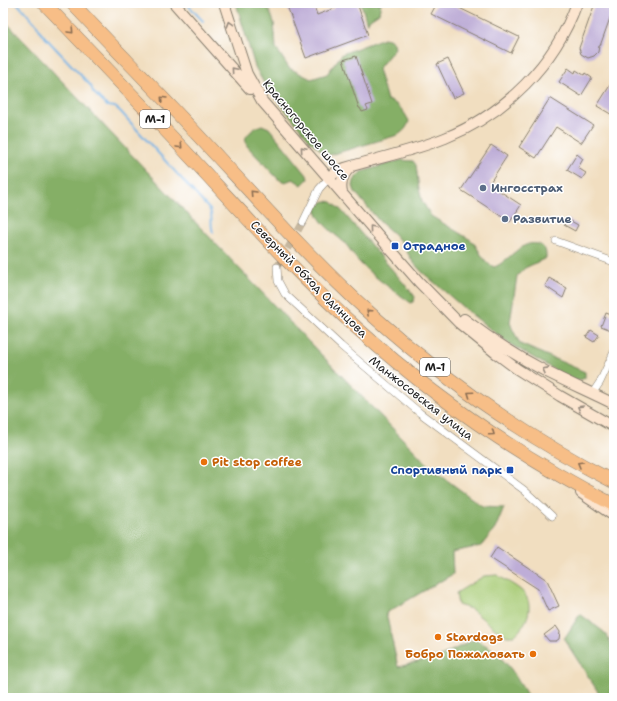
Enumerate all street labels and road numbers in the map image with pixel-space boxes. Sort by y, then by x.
street label: Красногорское шоссе [259,76,353,184]
road number: М-1 [140,110,170,128]
street label: Северный обход Одинцова [247,217,371,341]
street label: Манжосовская улица [366,352,477,444]
road number: М-1 [420,358,450,376]

